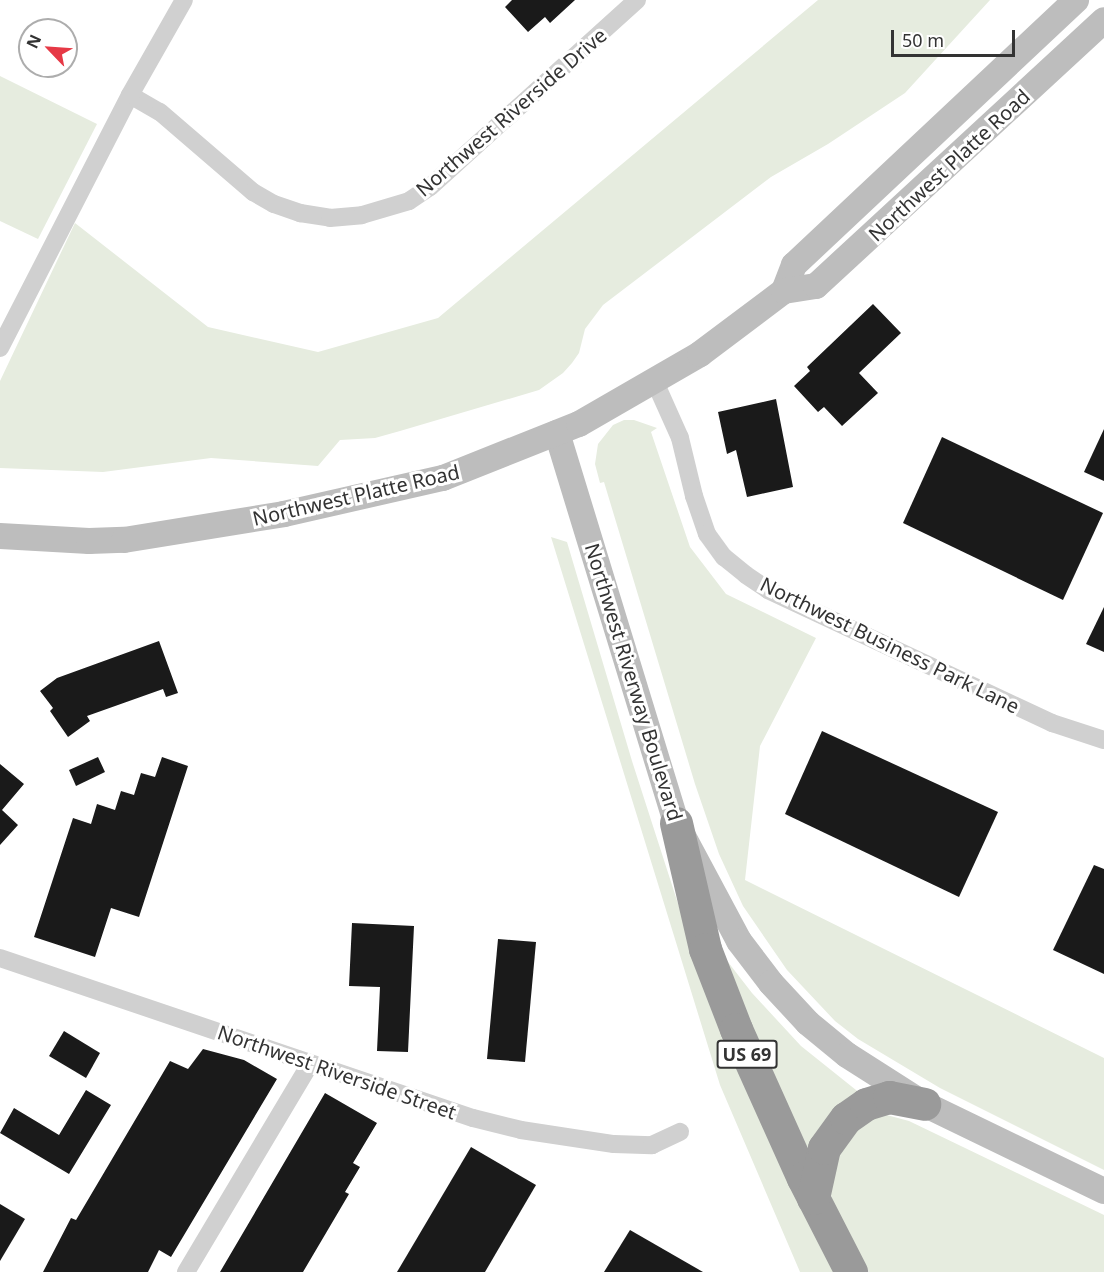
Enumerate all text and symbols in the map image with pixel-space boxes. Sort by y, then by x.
north arrow [18,18,78,78]
scale bar [894,18,1018,56]
street label: Northwest Riverside Drive [411,23,611,201]
text: 50 m [902,28,944,52]
text: N [21,31,46,52]
street label: Northwest Platte Road [863,84,1035,246]
street label: Northwest Platte Road [250,460,462,530]
street label: Northwest Riverway Boulevard [580,540,688,824]
street label: Northwest Business Park Lane [757,572,1023,718]
street label: Northwest Riverside Street [215,1020,459,1124]
road number: US 69 [716,1039,778,1069]

